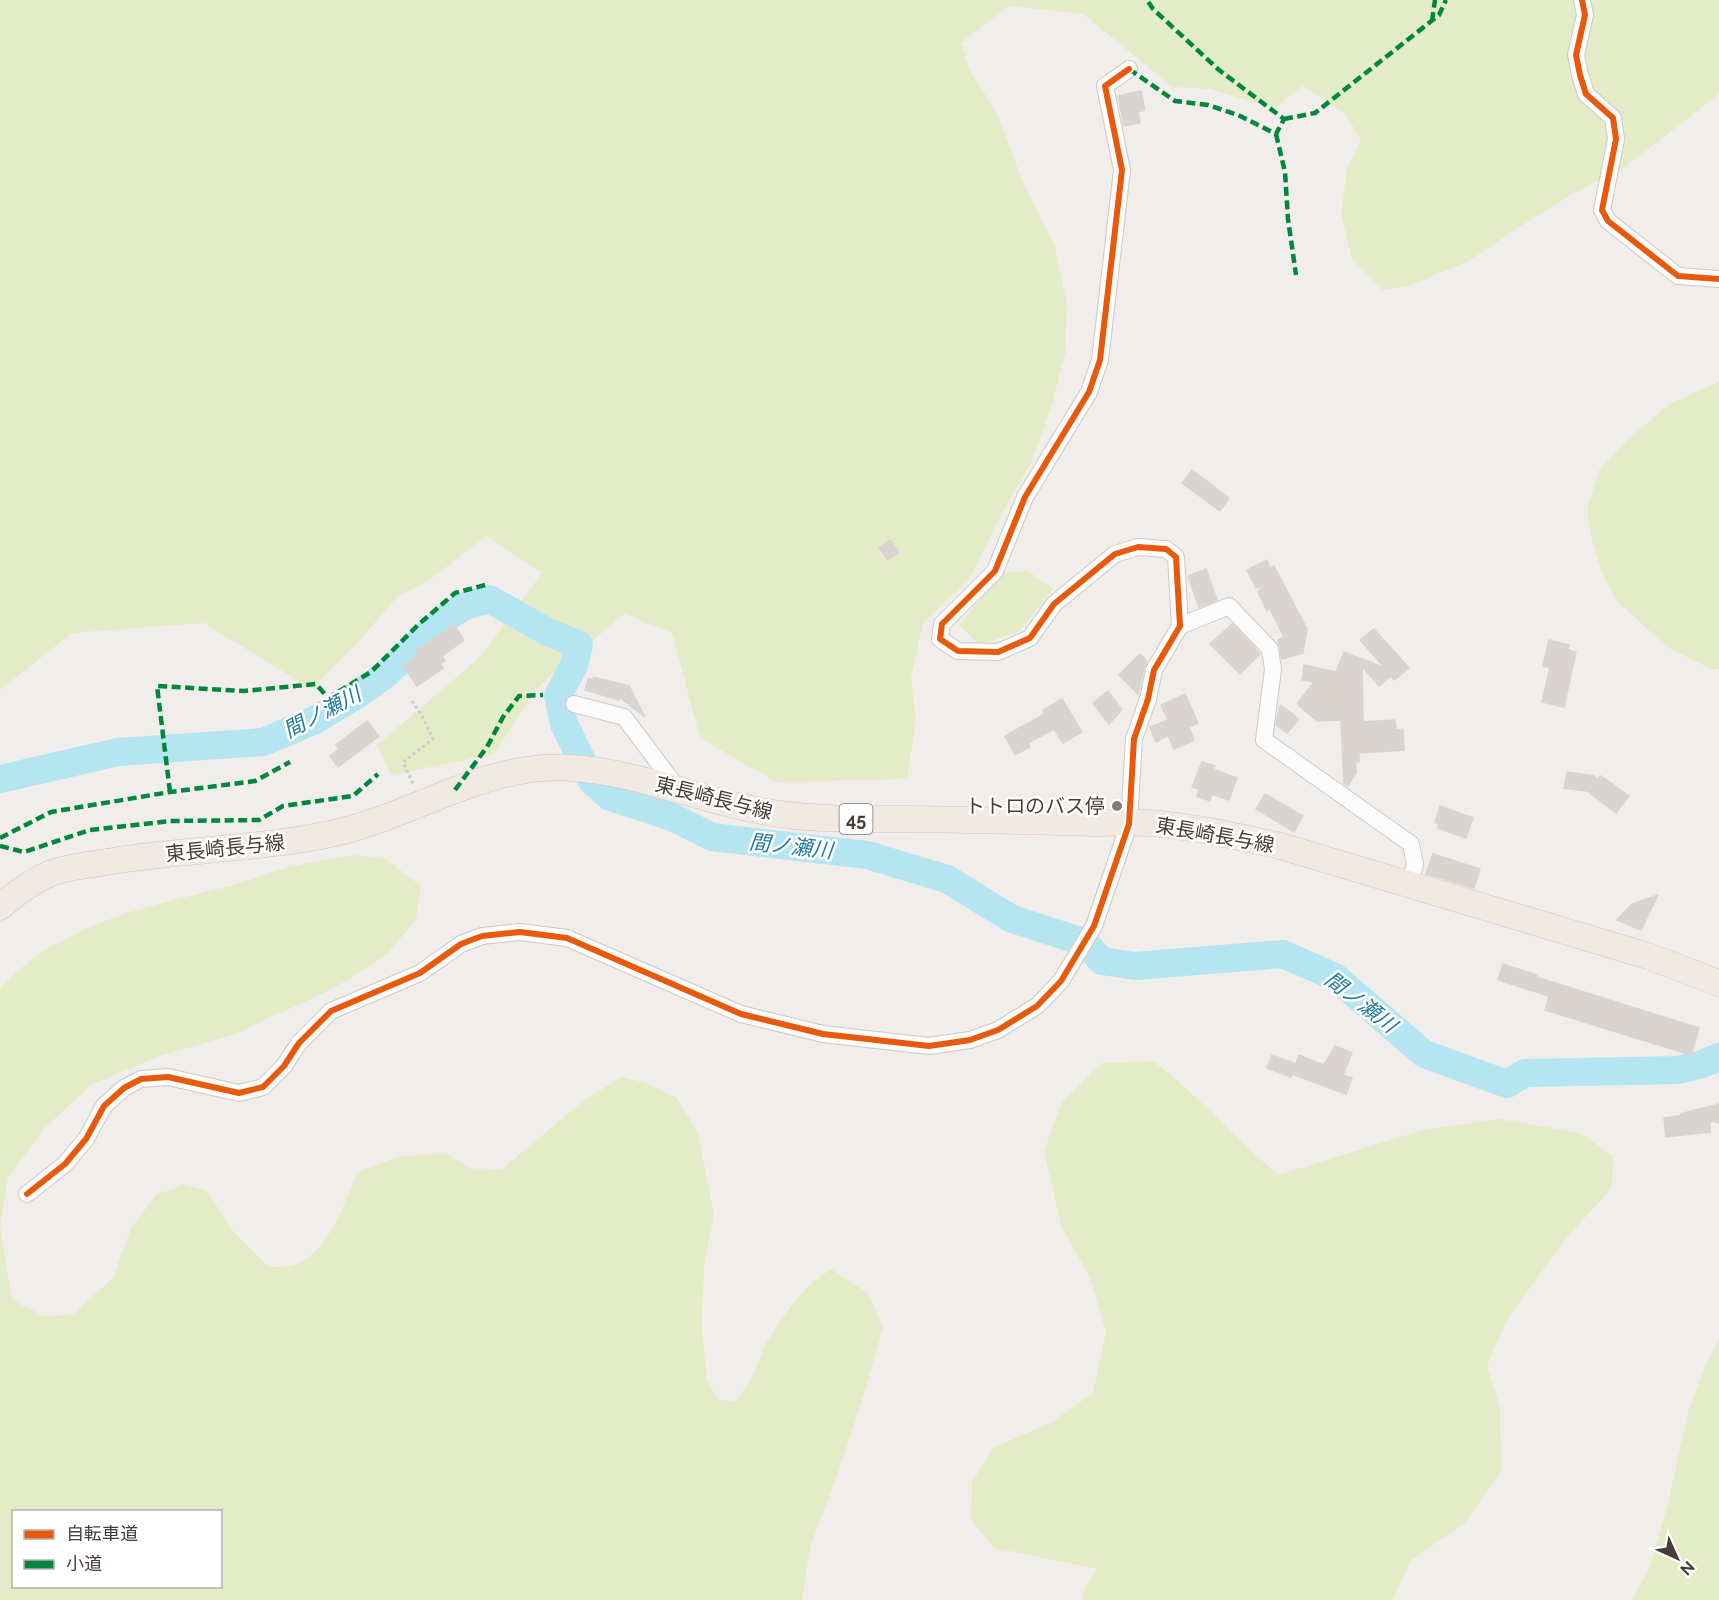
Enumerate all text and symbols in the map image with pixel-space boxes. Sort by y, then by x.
water label: 間ノ瀬川 [279,680,367,743]
street label: 東長崎長与線 [653,772,775,824]
place label: トトロのバス停 [965,794,1105,818]
marker: トトロのバス停 [1110,799,1124,813]
road number: 45 [840,804,872,834]
street label: 東長崎長与線 [1154,813,1276,857]
water label: 間ノ瀬川 [748,829,836,863]
street label: 東長崎長与線 [164,830,286,866]
water label: 間ノ瀬川 [1320,966,1403,1039]
legend [12,1510,222,1588]
text: 自転車道 [66,1523,138,1544]
north arrow [1647,1528,1707,1588]
text: 小道 [66,1553,102,1574]
text: N [1676,1557,1698,1579]

